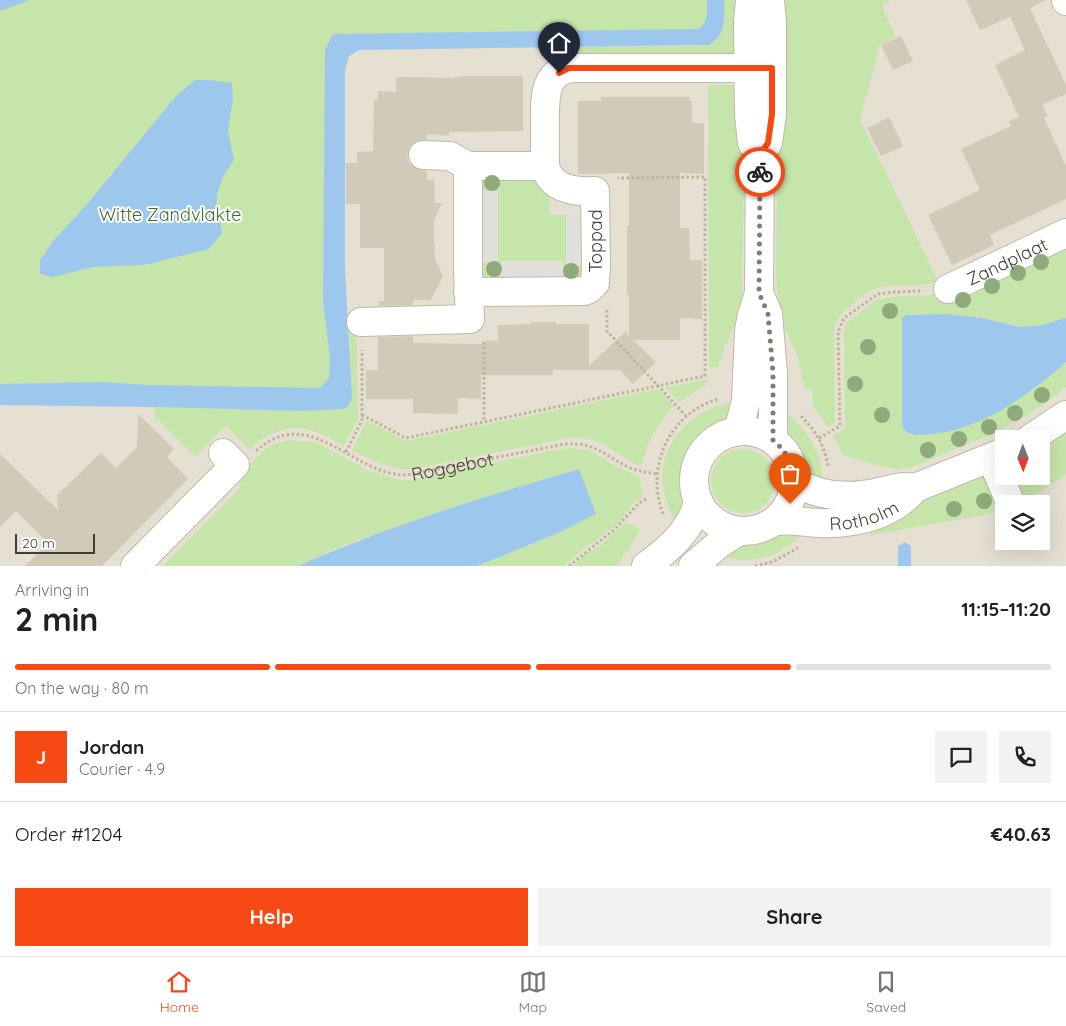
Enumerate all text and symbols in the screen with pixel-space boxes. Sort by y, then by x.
pin [538,22,580,73]
icon: home [545,29,573,57]
courier [735,147,785,197]
icon: bike [746,158,774,186]
park label: Witte Zandvlakte [99,203,241,226]
street label: Toppad [584,209,607,273]
street label: Zandplaat [962,232,1051,290]
north arrow [995,430,1050,485]
map controls [995,430,1050,550]
street label: Roggebot [409,447,495,485]
pin [769,453,811,504]
icon: bag [776,460,804,488]
street label: Rotholm [829,495,902,535]
button: layers [995,495,1050,550]
scale bar [15,531,95,554]
text: 20 m [22,534,55,552]
text: Arriving in [15,580,89,600]
text: 11:15–11:20 [961,597,1051,621]
text: 2 min [15,599,98,639]
text: On the way · 80 m [15,678,149,698]
button: chat [935,731,987,783]
button: phone [999,731,1051,783]
text: Jordan [79,735,144,759]
text: J [36,745,46,769]
text: Courier · 4.9 [79,759,165,779]
text: Order #1204 [15,822,123,846]
text: €40.63 [991,822,1051,846]
button: Help [15,888,528,946]
button: Share [538,888,1051,946]
tab: Home [160,968,199,1016]
tab: Map [518,968,547,1016]
tab: Saved [866,968,906,1016]

